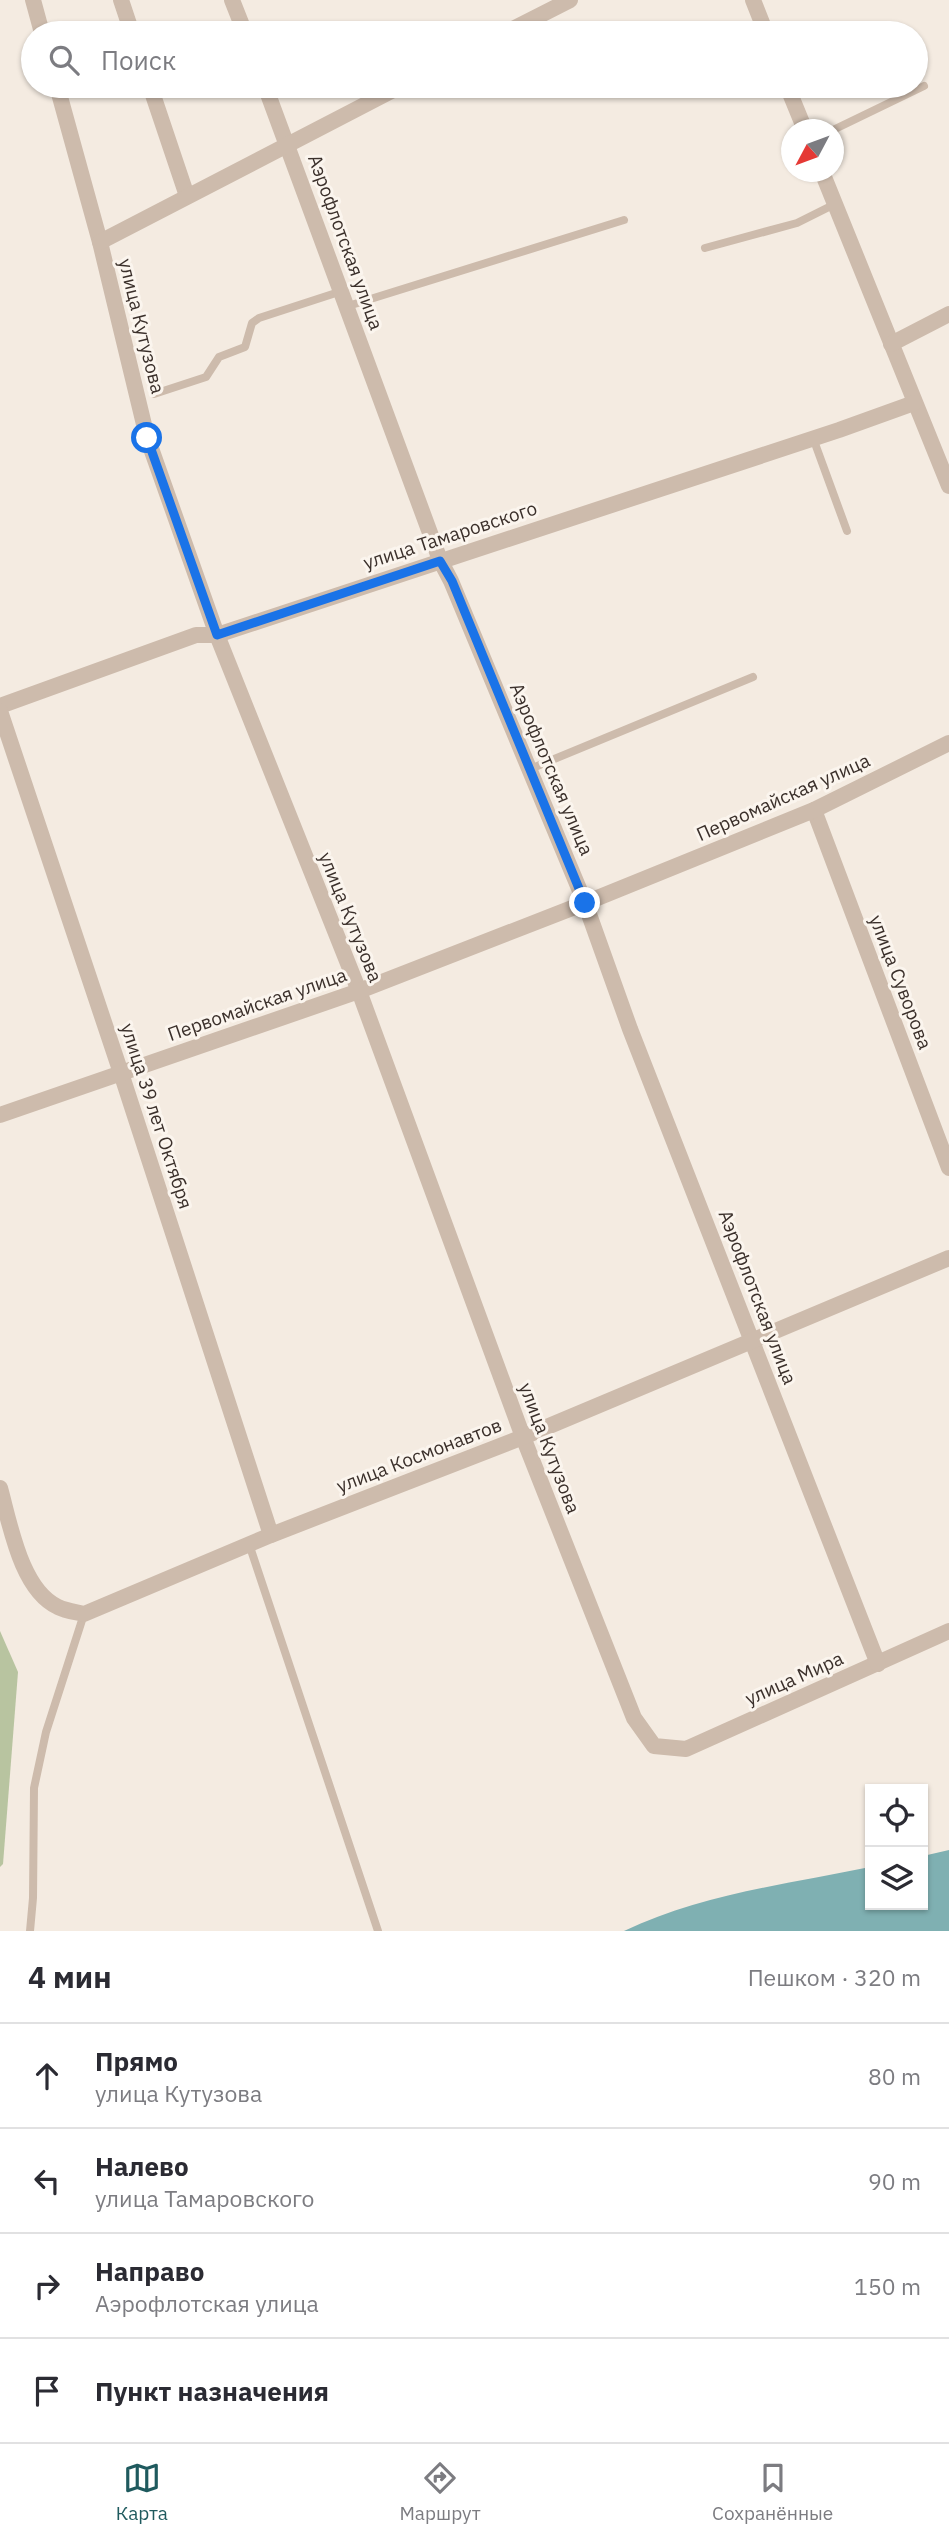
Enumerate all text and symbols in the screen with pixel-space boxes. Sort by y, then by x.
search box [21,21,928,98]
icon: search [45,41,83,79]
text: Поиск [101,43,176,77]
north arrow [781,119,844,182]
street label: Аэрофлотская улица [303,151,389,333]
street label: улица Кутузова [114,256,170,396]
route start [131,422,162,453]
street label: улица Тамаровского [360,496,540,574]
street label: Аэрофлотская улица [505,679,599,859]
street label: Первомайская улица [692,748,874,846]
street label: улица Кутузова [314,848,388,986]
route end [569,887,600,918]
street label: улица Суворова [864,911,938,1053]
street label: Первомайская улица [164,962,350,1046]
street label: улица 39 лет Октября [116,1020,198,1212]
street label: Аэрофлотская улица [714,1206,802,1388]
street label: улица Кутузова [514,1379,586,1517]
street label: улица Космонавтов [333,1412,505,1498]
street label: улица Мира [741,1646,847,1710]
map controls [865,1784,928,1910]
button: locate [865,1784,928,1847]
button: layers [865,1847,928,1910]
text: 4 мин [28,1957,112,1996]
text: Пешком · 320 m [748,1962,921,1992]
text: Прямо [95,2044,178,2078]
icon: ahead [28,2057,66,2095]
text: 80 m [868,2061,921,2091]
text: улица Кутузова [95,2078,262,2108]
text: Налево [95,2149,189,2183]
icon: left [28,2162,66,2200]
text: 90 m [868,2166,921,2196]
text: улица Тамаровского [95,2183,315,2213]
text: Направо [95,2254,204,2288]
icon: right [28,2267,66,2305]
text: 150 m [854,2271,921,2301]
text: Аэрофлотская улица [95,2288,319,2318]
icon: arrive [28,2372,66,2410]
text: Пункт назначения [95,2374,329,2408]
tab: Карта [116,2459,168,2525]
tab: Маршрут [399,2459,481,2525]
tab: Сохранённые [712,2459,833,2525]

